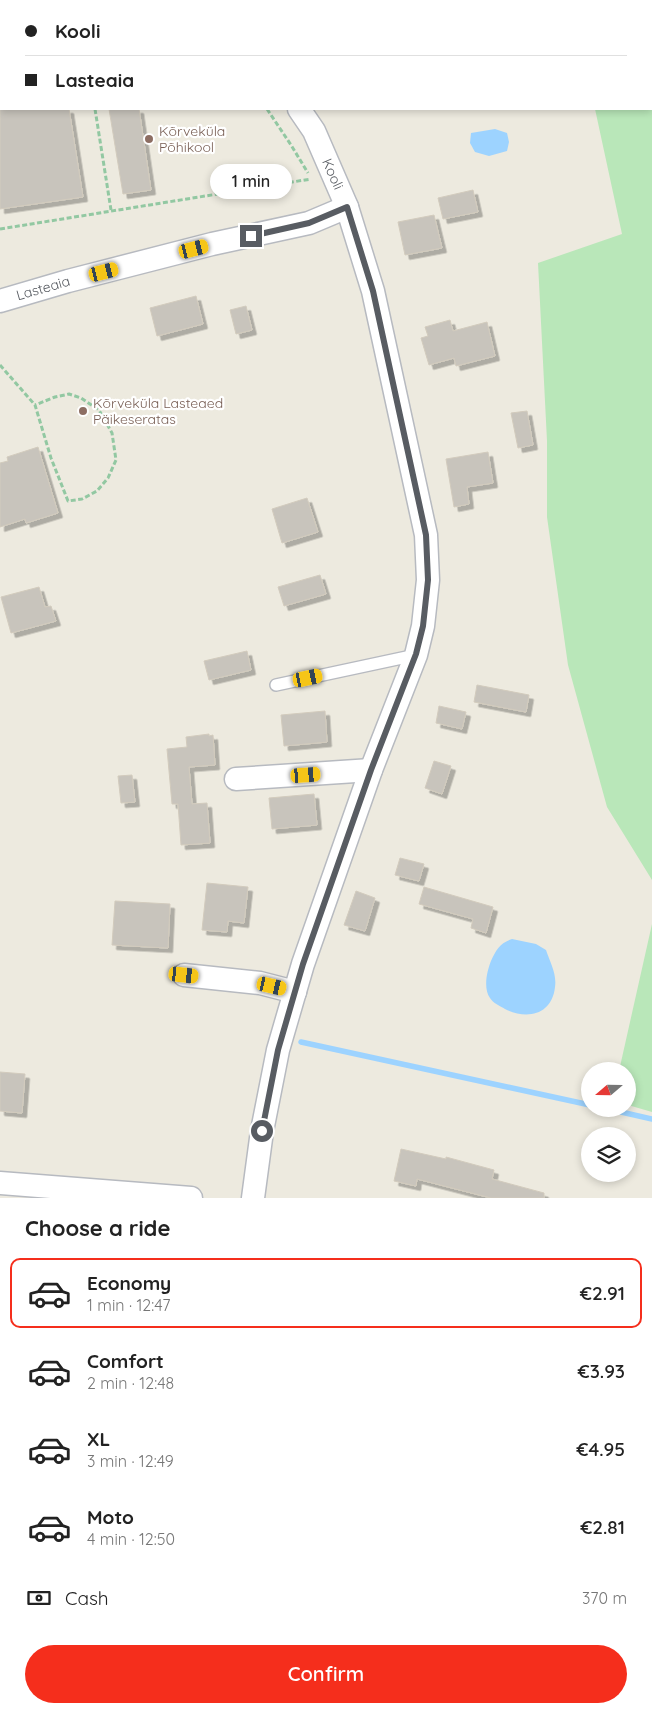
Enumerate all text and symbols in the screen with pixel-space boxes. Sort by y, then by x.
text: Kooli [55,19,100,43]
text: Lasteaia [55,68,134,92]
place label: Kõrveküla Põhikool [159,122,225,156]
marker: Kõrveküla Põhikool [143,133,155,145]
street label: Kooli [318,156,348,192]
callout: 1 min [210,164,292,198]
text: 1 min [232,171,270,191]
route end [240,225,262,247]
car [177,238,210,260]
car [87,261,120,283]
street label: Lasteaia [14,272,72,304]
place label: Kõrveküla Lasteaed Päikeseratas [93,394,223,428]
marker: Kõrveküla Lasteaed Päikeseratas [77,405,89,417]
car [291,668,324,688]
car [290,766,321,784]
car [168,966,199,984]
car [255,975,288,997]
north arrow [581,1062,636,1118]
map controls [581,1062,636,1182]
route start [251,1120,273,1142]
button: layers [581,1127,636,1182]
text: Choose a ride [25,1214,170,1242]
icon: car [27,1271,72,1316]
text: Economy [87,1271,171,1295]
text: €2.91 [580,1281,625,1305]
text: 1 min · 12:47 [87,1295,170,1315]
icon: car [27,1349,72,1394]
text: Comfort [87,1349,164,1373]
text: €3.93 [578,1359,625,1383]
text: 2 min · 12:48 [87,1373,174,1393]
icon: car [27,1427,72,1472]
text: XL [87,1427,110,1451]
text: €4.95 [576,1437,625,1461]
text: 3 min · 12:49 [87,1451,174,1471]
icon: car [27,1505,72,1550]
text: Moto [87,1505,134,1529]
text: €2.81 [580,1515,625,1539]
text: 4 min · 12:50 [87,1529,175,1549]
icon: cash [25,1584,53,1612]
text: Cash [65,1586,109,1610]
text: 370 m [582,1588,627,1608]
button: Confirm [25,1645,627,1703]

